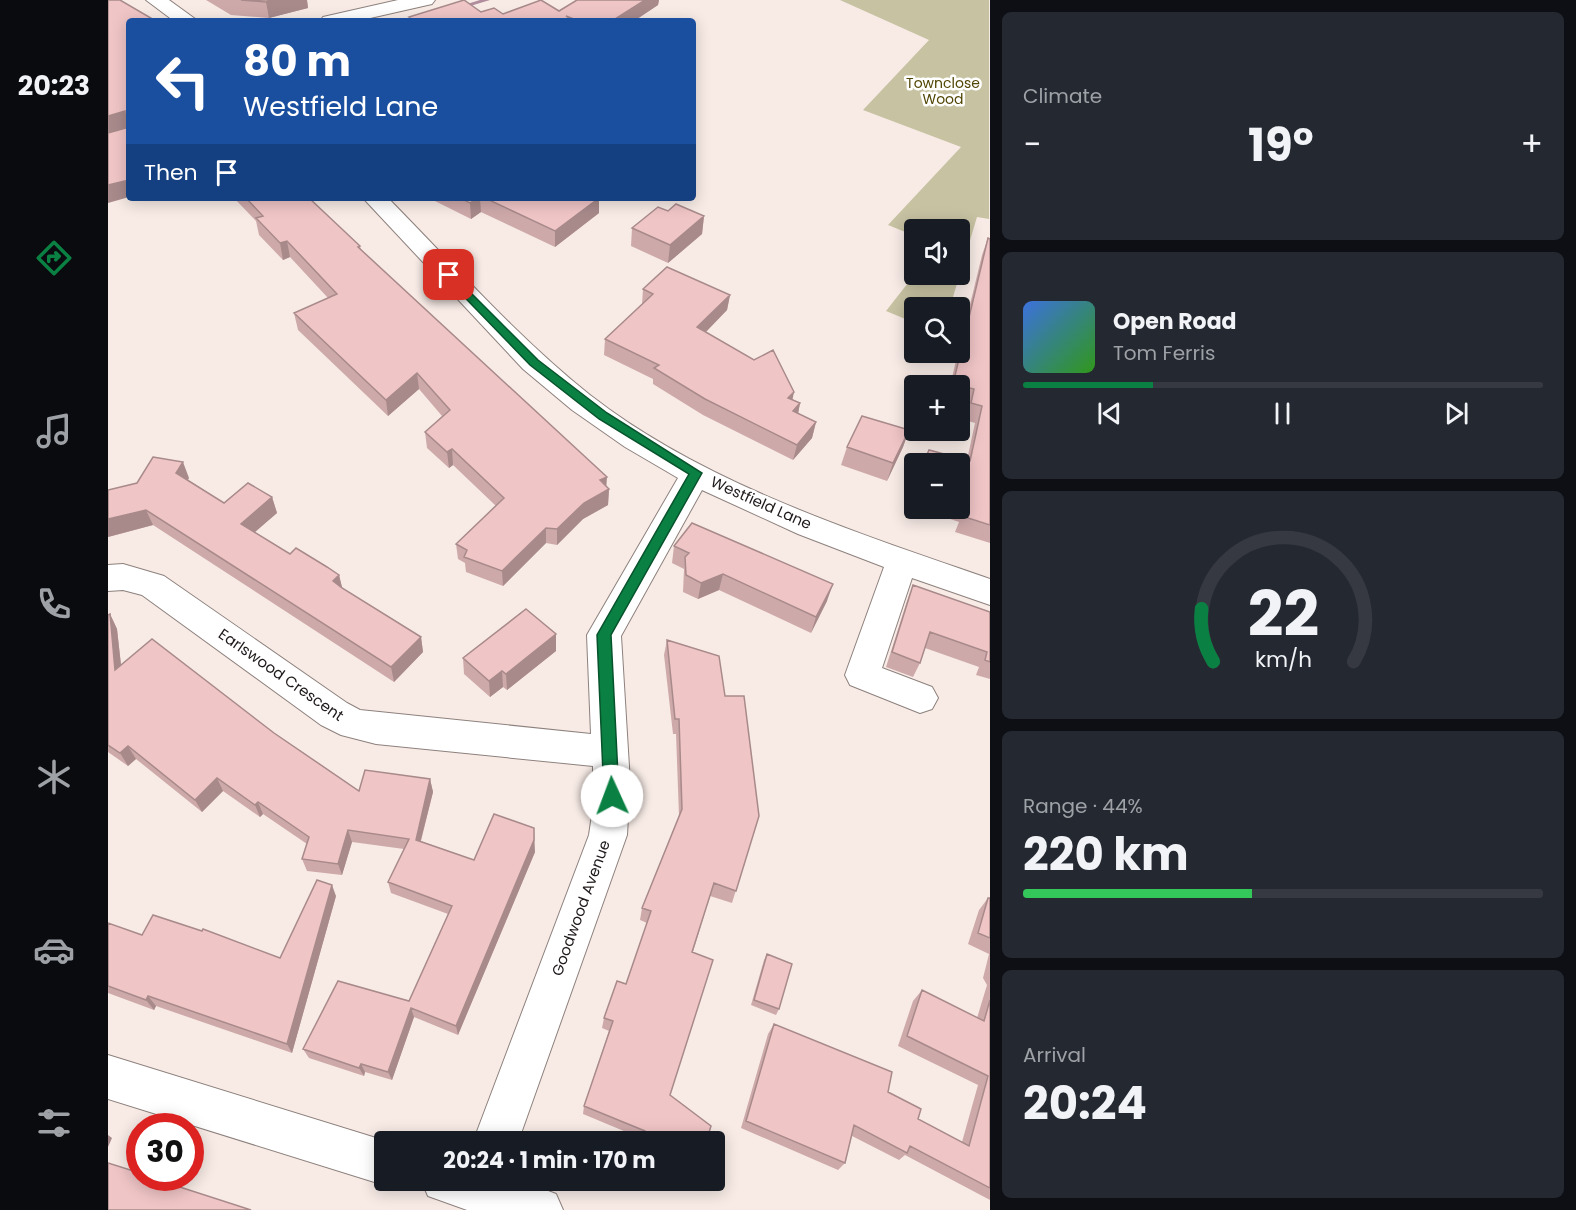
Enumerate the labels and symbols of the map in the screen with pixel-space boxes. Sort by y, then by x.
park label: Townclose Wood [906,73,980,109]
pin [423,249,474,300]
street label: Westfield Lane [707,471,815,534]
street label: Earlswood Crescent [214,623,348,726]
position arrow [580,764,644,828]
street label: Goodwood Avenue [546,837,615,979]
speed limit sign: 30 [126,1113,204,1191]

